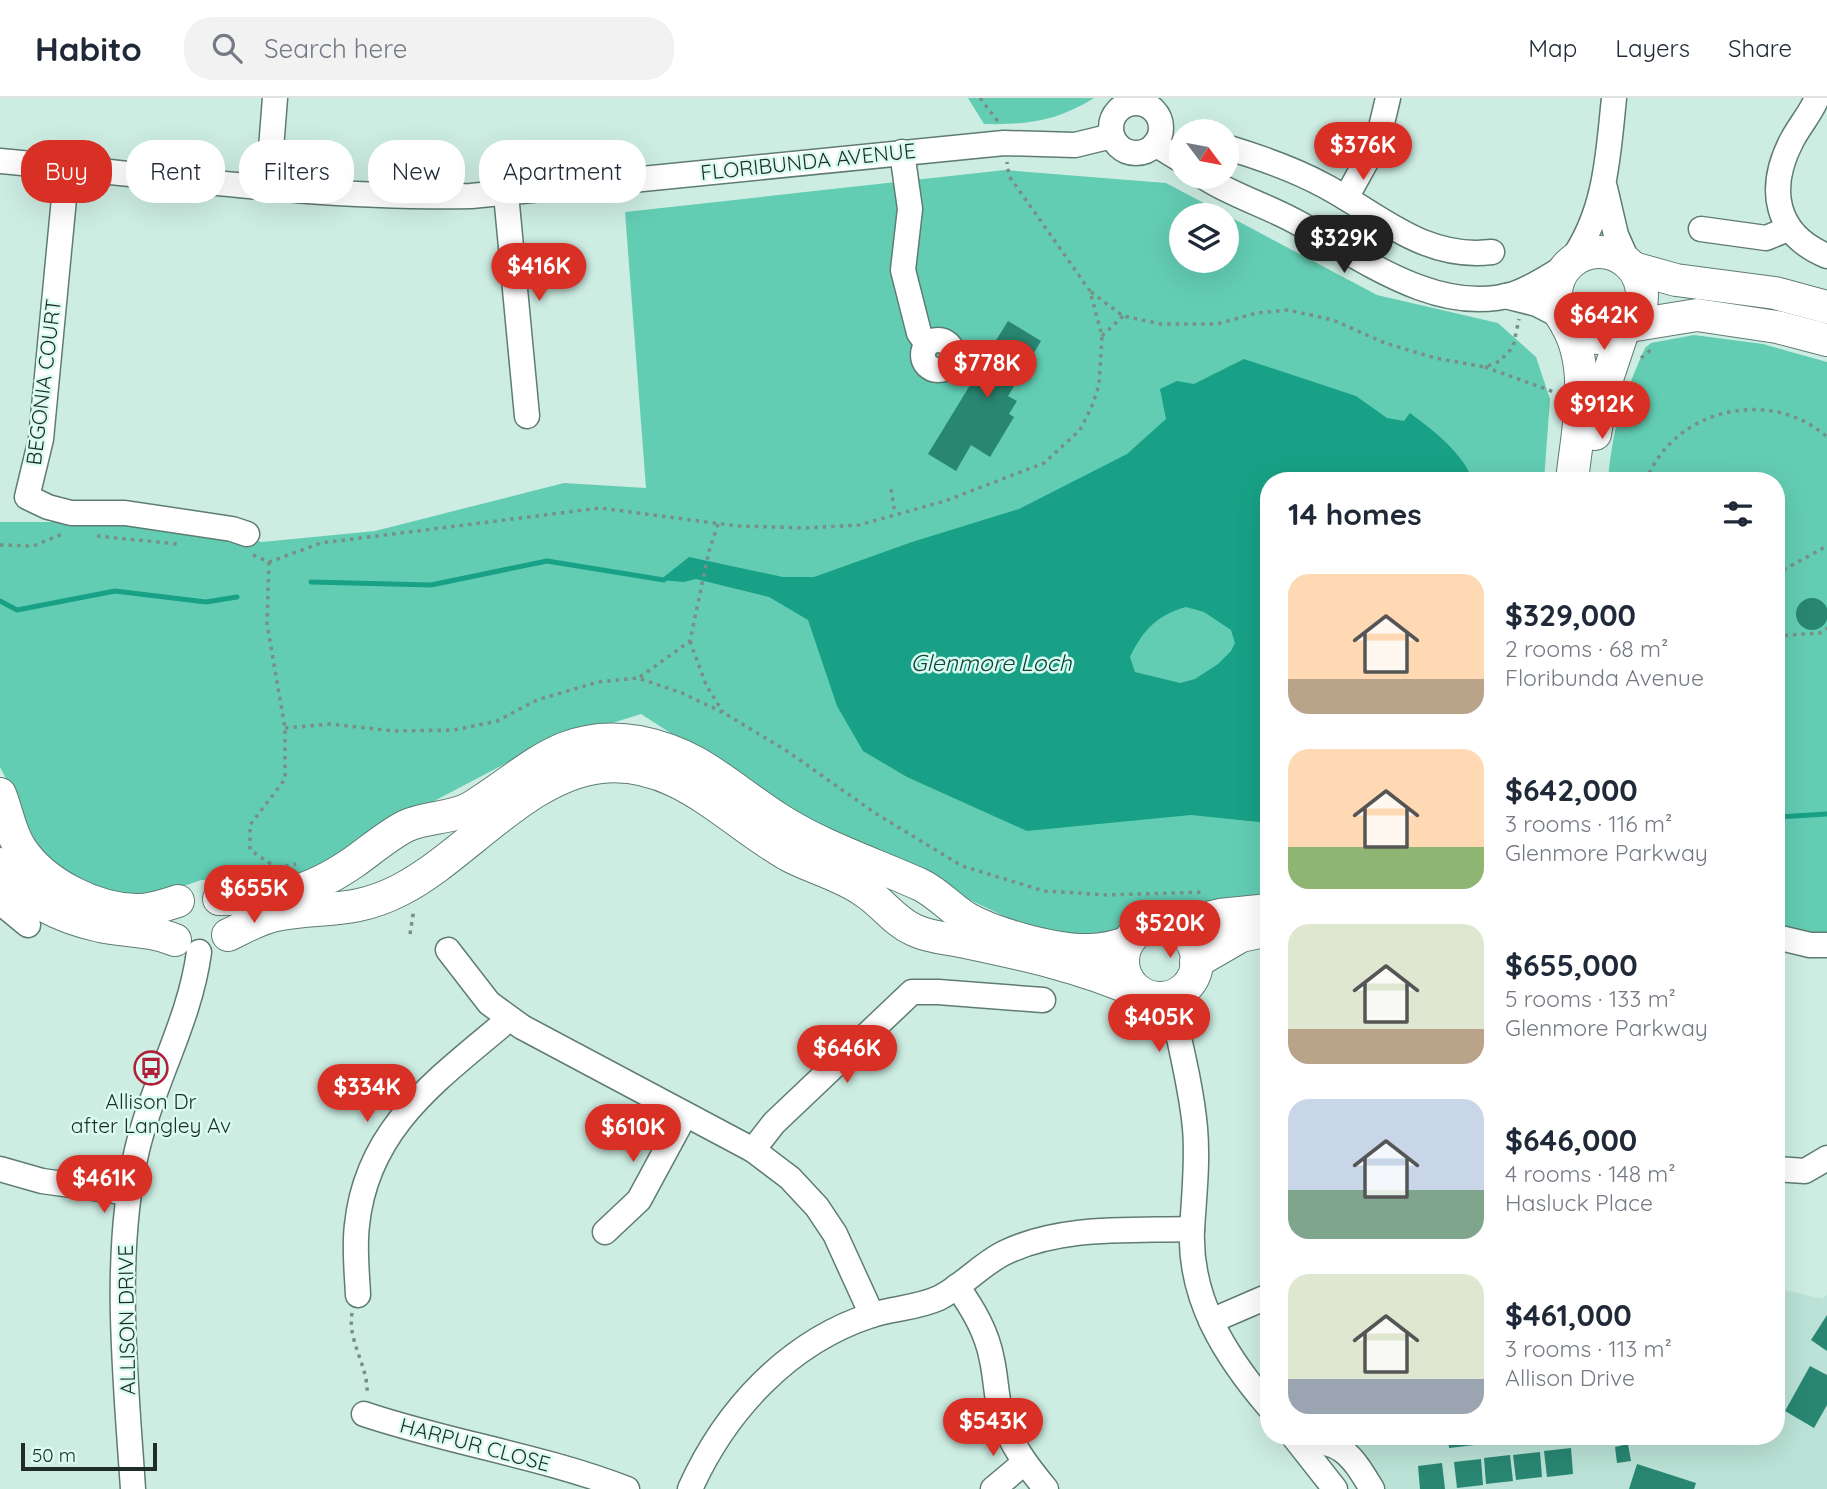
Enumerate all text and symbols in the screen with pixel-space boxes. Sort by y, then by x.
search box [184,17,674,80]
text: Habito [35,28,142,69]
icon: search [208,29,246,67]
text: Search here [264,32,407,65]
text: Map [1528,33,1577,63]
text: Layers [1615,33,1690,63]
text: Share [1728,33,1792,63]
north arrow [1169,119,1239,189]
map controls [1169,119,1239,273]
pin: $376K [1314,122,1412,182]
text: $376K [1330,130,1396,159]
street label: FLORIBUNDA AVENUE [699,137,917,185]
chip: Buy [21,140,112,203]
chip: Rent [126,140,225,203]
chip: Filters [239,140,354,203]
chip: New [368,140,465,203]
chip: Apartment [479,140,646,203]
button: layers [1169,203,1239,273]
pin: $329K [1295,216,1393,275]
text: $329K [1310,223,1378,252]
pin: $416K [490,244,588,303]
text: $416K [507,251,571,280]
pin: $642K [1555,292,1653,352]
street label: BEGONIA COURT [20,297,66,467]
text: $642K [1570,300,1638,329]
pin: $778K [938,341,1036,400]
text: $778K [954,348,1020,377]
pin: $912K [1553,382,1651,441]
text: $912K [1570,389,1634,418]
text: 14 homes [1288,495,1422,533]
icon: filters [1719,495,1757,533]
text: $329,000 [1505,596,1636,634]
icon: home [1344,602,1428,686]
text: 2 rooms · 68 m² [1505,634,1668,663]
water label: Glenmore Loch [911,648,1072,677]
text: Floribunda Avenue [1505,663,1704,692]
text: $642,000 [1505,771,1638,809]
icon: home [1344,777,1428,861]
text: 3 rooms · 116 m² [1505,809,1672,838]
text: Glenmore Parkway [1505,838,1708,867]
pin: $655K [205,866,303,925]
text: $655K [220,873,288,902]
pin: $520K [1121,900,1219,960]
text: $520K [1135,908,1205,937]
text: $655,000 [1505,946,1638,984]
icon: home [1344,952,1428,1036]
text: 5 rooms · 133 m² [1505,984,1676,1013]
pin: $405K [1110,995,1208,1054]
text: $405K [1124,1002,1194,1031]
text: Glenmore Parkway [1505,1013,1708,1042]
pin: $646K [798,1026,896,1085]
text: $646K [813,1033,881,1062]
bus stop icon: Allison Dr after Langley Av [132,1049,170,1087]
pin: $334K [318,1065,416,1124]
text: $334K [333,1072,401,1101]
place label: Allison Dr after Langley Av [71,1088,231,1138]
pin: $610K [584,1104,682,1164]
text: $610K [601,1112,665,1141]
text: $646,000 [1505,1121,1637,1159]
icon: home [1344,1127,1428,1211]
pin: $461K [55,1156,153,1215]
text: 4 rooms · 148 m² [1505,1159,1676,1188]
text: $461K [72,1163,136,1192]
text: Hasluck Place [1505,1188,1653,1217]
street label: ALLISON DRIVE [112,1245,140,1395]
text: $461,000 [1505,1296,1632,1334]
icon: home [1344,1302,1428,1386]
text: 3 rooms · 113 m² [1505,1334,1672,1363]
text: Allison Drive [1505,1363,1635,1392]
pin: $543K [944,1398,1042,1458]
text: $543K [959,1406,1027,1435]
street label: HARPUR CLOSE [397,1411,553,1477]
scale bar [21,1440,158,1472]
text: 50 m [32,1443,76,1467]

